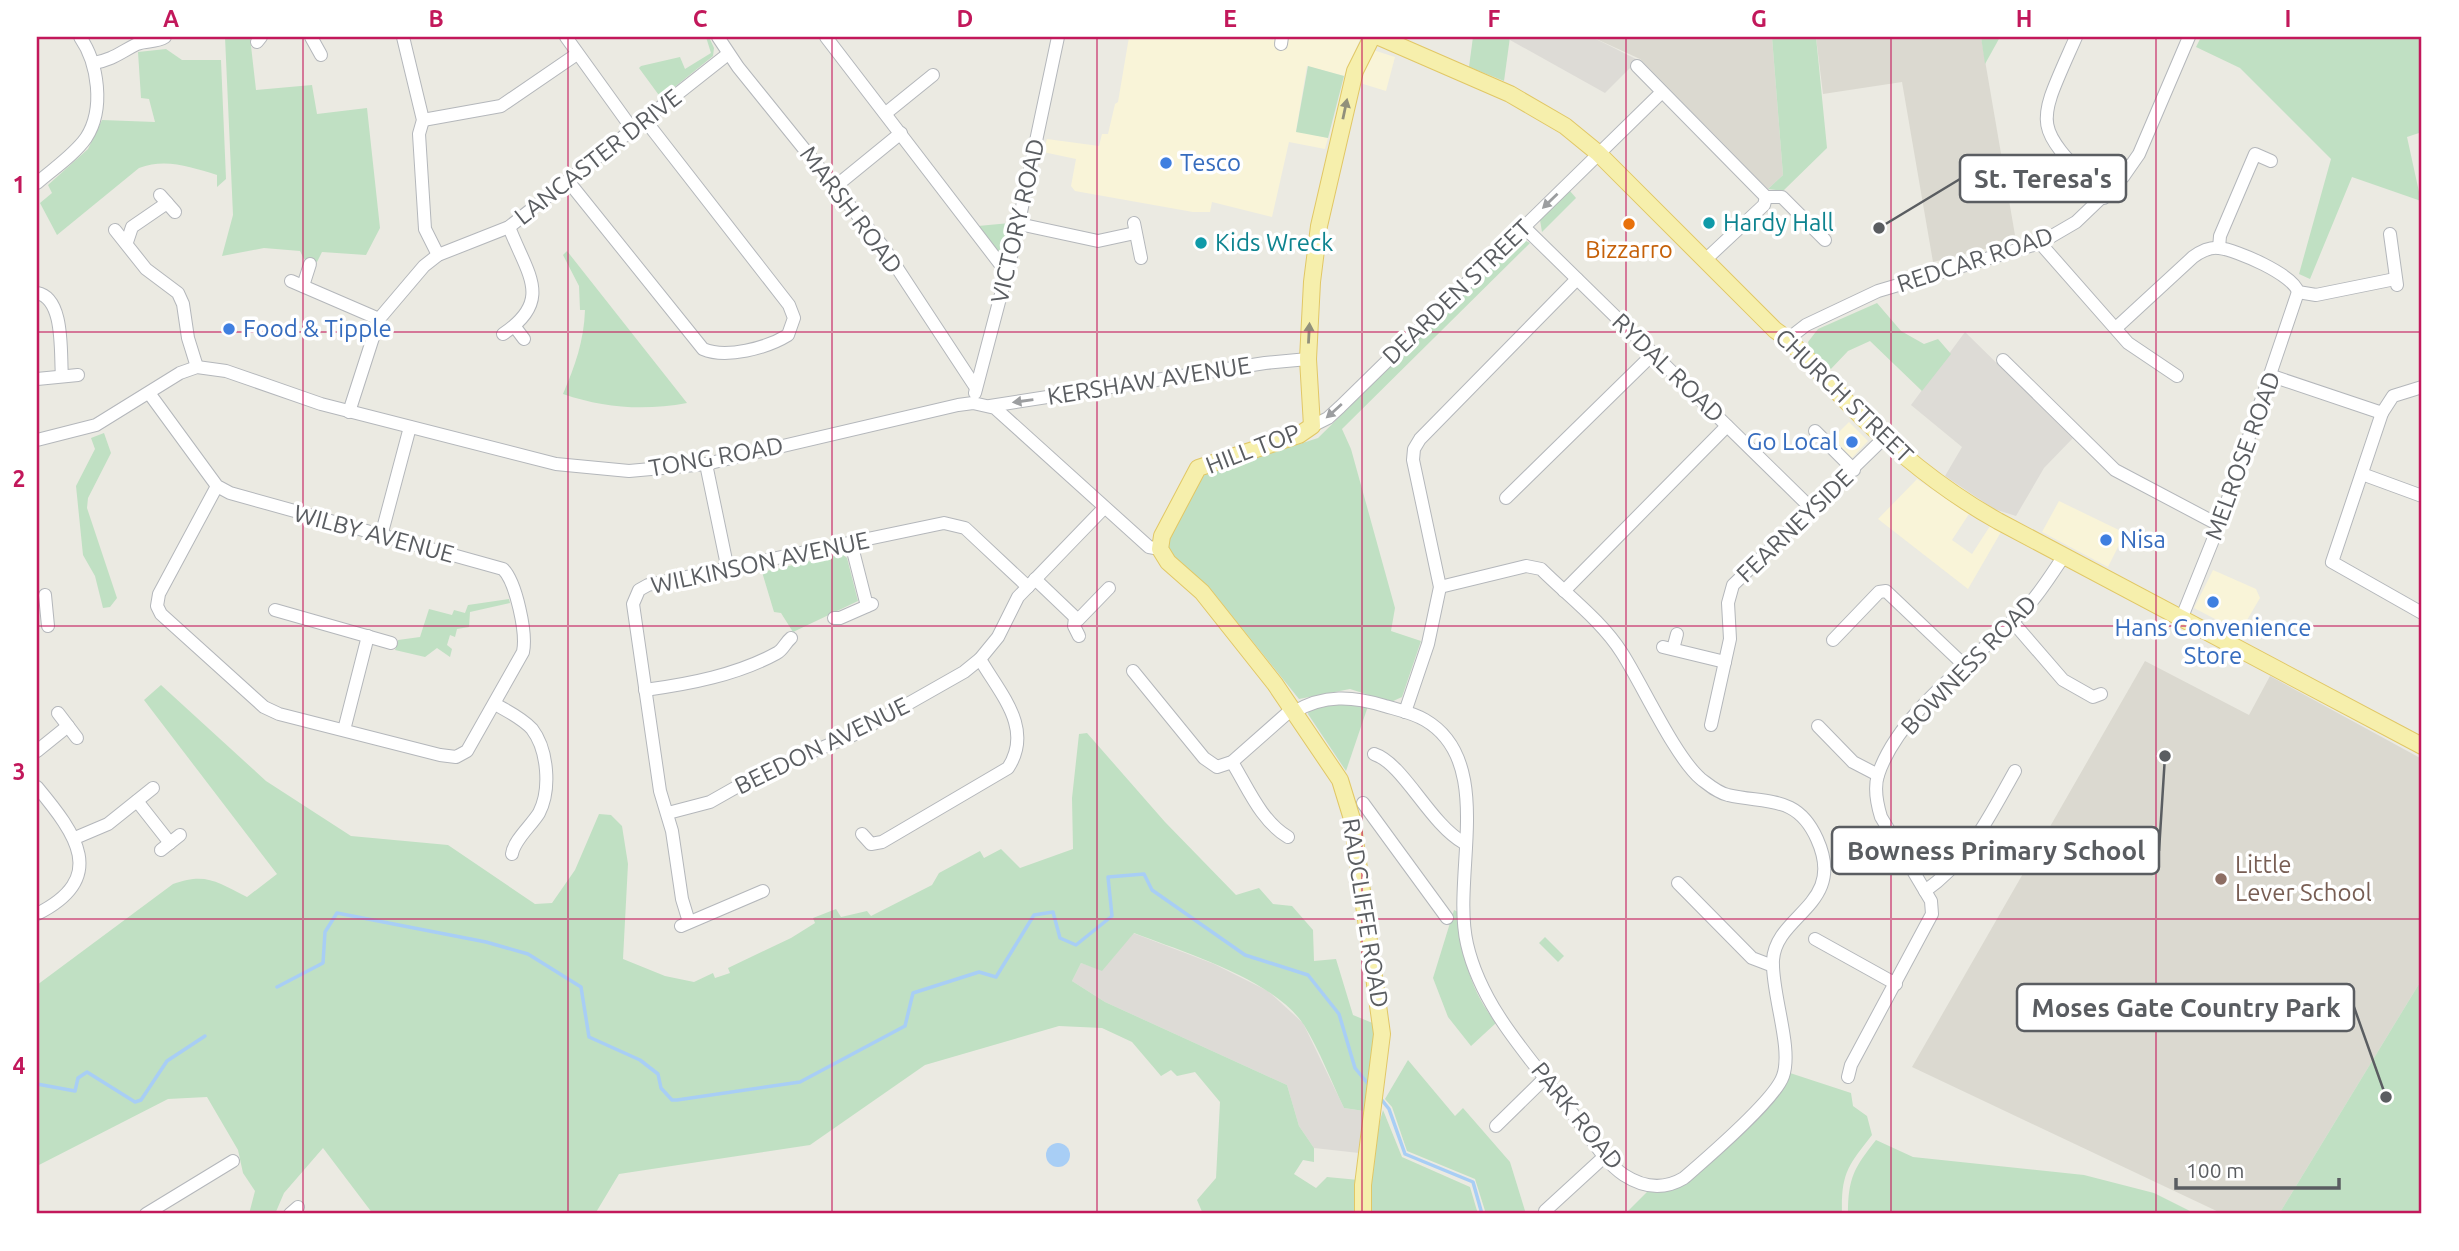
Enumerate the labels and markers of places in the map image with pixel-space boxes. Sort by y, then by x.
place label: Tesco [1180,149,1241,176]
marker: Tesco [1158,155,1174,171]
callout: St. Teresa's [1960,155,2126,202]
place label: Hardy Hall [1723,209,1834,236]
marker: Hardy Hall [1701,215,1717,231]
marker: Bizzarro [1621,216,1637,232]
place label: Kids Wreck [1215,229,1333,256]
marker: Kids Wreck [1193,235,1209,251]
place label: Bizzarro [1585,236,1673,263]
place label: Food & Tipple [243,315,392,342]
marker: Food & Tipple [221,321,237,337]
place label: Go Local [1747,428,1838,455]
marker: Go Local [1844,434,1860,450]
place label: Nisa [2120,526,2166,553]
marker: Nisa [2098,532,2114,548]
marker: Hans Convenience Store [2205,594,2221,610]
place label: Hans Convenience Store [2115,614,2311,669]
callout: Bowness Primary School [1832,827,2159,874]
place label: Little Lever School [2235,851,2372,906]
marker: Little Lever School [2213,871,2229,887]
callout: Moses Gate Country Park [2017,984,2354,1031]

